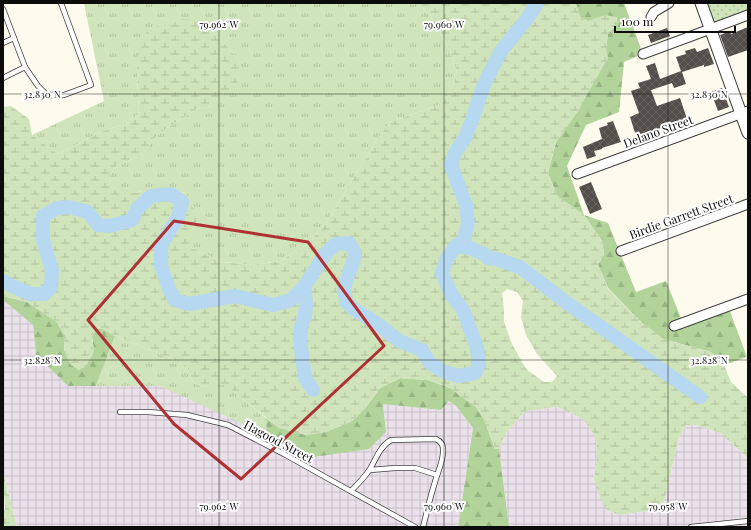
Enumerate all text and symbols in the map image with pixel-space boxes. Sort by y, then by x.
scale bar [615,8,735,34]
text: 100 m [621,13,654,29]
text: 79.962°W [200,17,239,31]
text: 79.960°W [424,17,465,31]
text: 32.830°N [23,87,61,101]
text: 32.830°N [690,87,728,101]
street label: Delano Street [621,111,696,151]
street label: Birdie Garrett Street [627,190,736,242]
text: 32.828°N [23,353,61,367]
text: 32.828°N [690,353,728,367]
street label: Hagood Street [241,416,317,466]
text: 79.962°W [200,499,239,513]
text: 79.960°W [424,499,465,513]
text: 79.958°W [649,499,688,513]

